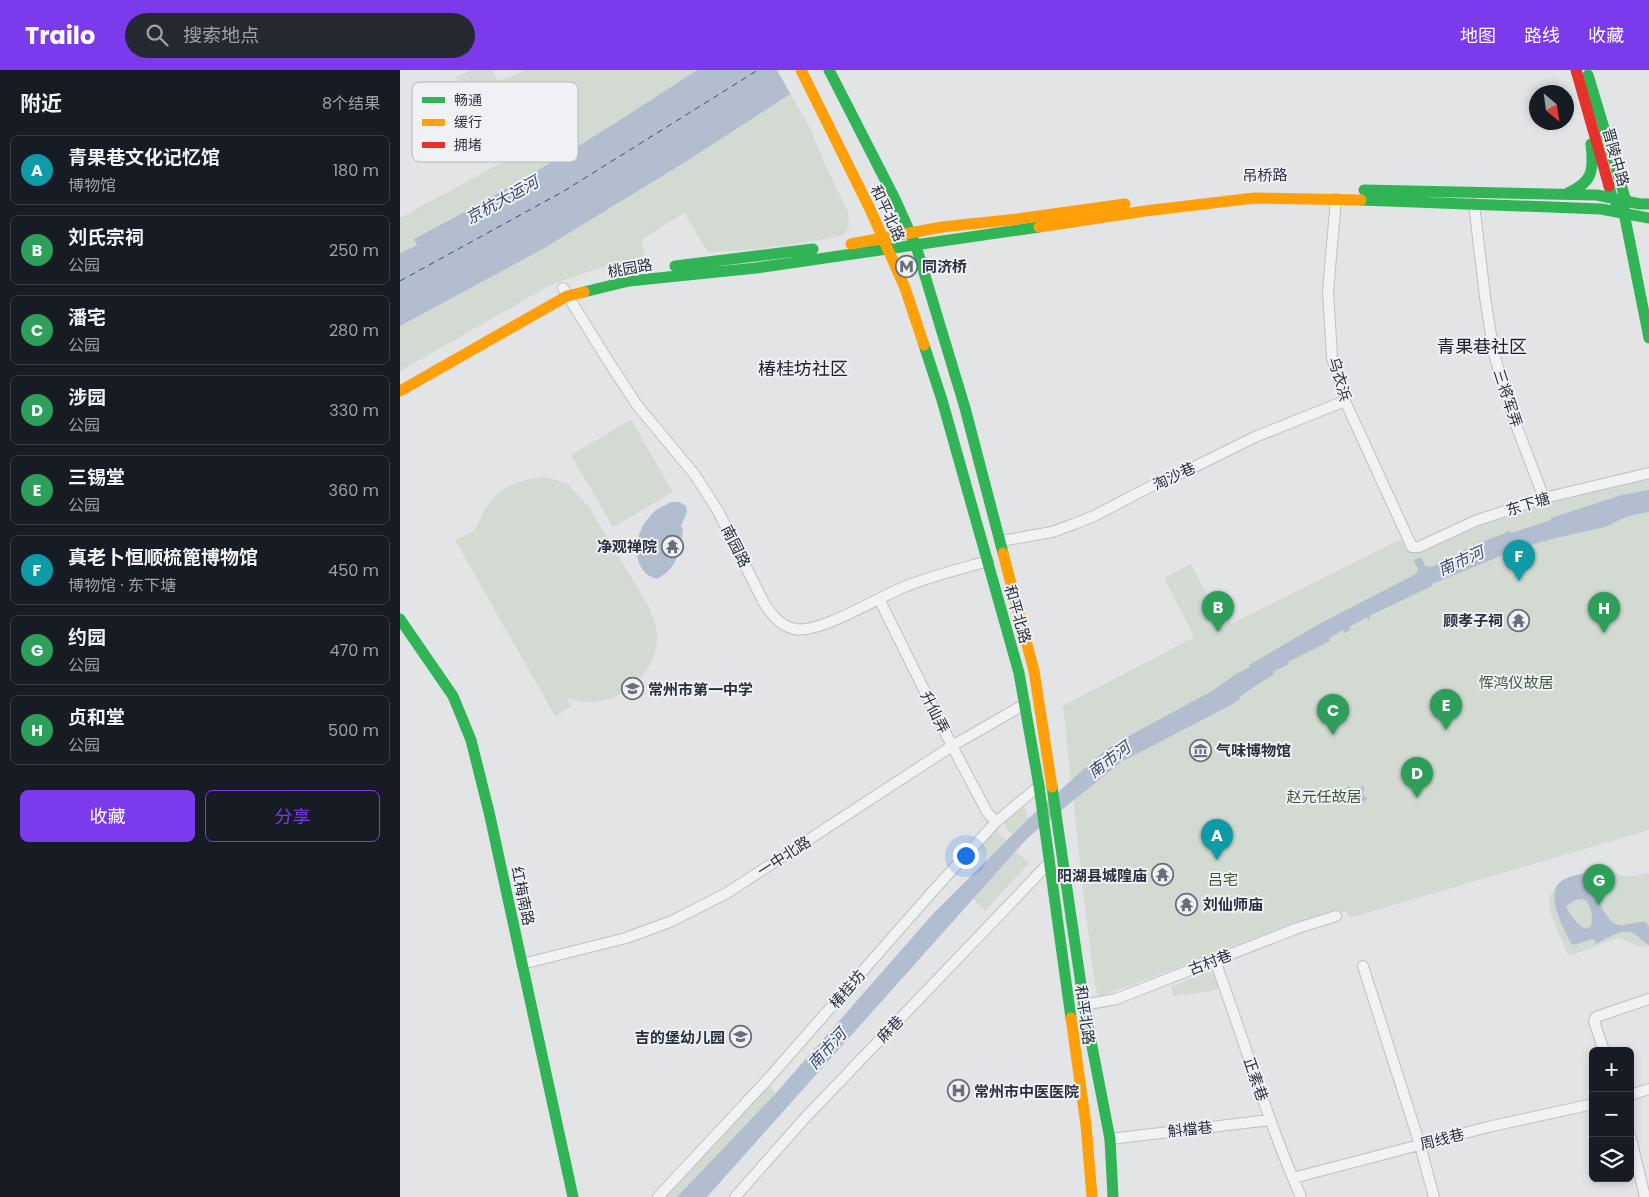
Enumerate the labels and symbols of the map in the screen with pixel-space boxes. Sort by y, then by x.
legend [412,82,578,162]
north arrow [1529,85,1574,130]
text: 畅通 [454,90,482,110]
text: 缓行 [454,112,482,132]
street label: 晋陵中路 [1598,125,1634,189]
text: 拥堵 [454,135,482,155]
street label: 吊桥路 [1242,164,1288,186]
water label: 京杭大运河 [461,169,545,229]
street label: 和平北路 [866,181,910,245]
street label: 桃园路 [606,254,654,282]
metro station icon: 同济桥 [894,254,918,278]
place label: 同济桥 [922,256,967,277]
district label: 青果巷社区 [1437,334,1527,359]
street label: 乌衣浜 [1324,354,1356,404]
district label: 椿桂坊社区 [758,356,848,381]
street label: 三将军弄 [1489,366,1527,430]
street label: 淘沙巷 [1149,457,1199,495]
street label: 东下塘 [1503,487,1553,521]
street label: 南园路 [716,521,756,571]
temple icon: 净观禅院 [661,534,685,558]
place label: 净观禅院 [597,536,657,557]
water label: 南市河 [1434,540,1490,581]
pin: F [1503,540,1535,581]
street label: 和平北路 [1000,582,1036,646]
pin: B [1202,591,1234,632]
pin: H [1588,592,1620,633]
temple icon: 顾孝子祠 [1507,608,1531,632]
place label: 顾孝子祠 [1443,610,1503,631]
park label: 恽鸿仪故居 [1478,672,1554,693]
school or university icon: 常州市第一中学 [620,677,644,701]
place label: 常州市第一中学 [648,679,753,700]
street label: 升仙弄 [915,687,955,737]
pin: E [1430,689,1462,730]
pin: C [1317,694,1349,735]
water label: 南市河 [1083,735,1137,784]
museum icon: 气味博物馆 [1188,738,1212,762]
place label: 气味博物馆 [1216,740,1291,761]
pin: D [1401,757,1433,798]
park label: 赵元任故居 [1286,786,1362,807]
pin: A [1201,819,1233,860]
street label: 一中北路 [753,831,815,881]
your location [953,843,979,869]
temple icon: 阳湖县城隍庙 [1151,863,1175,887]
street label: 红梅南路 [506,864,540,928]
pin: G [1583,864,1615,905]
place label: 阳湖县城隍庙 [1057,865,1147,886]
park label: 吕宅 [1208,869,1238,890]
temple icon: 刘仙师庙 [1175,892,1199,916]
place label: 刘仙师庙 [1203,894,1263,915]
street label: 古村巷 [1185,944,1235,980]
street label: 椿桂坊 [824,965,870,1013]
street label: 和平北路 [1070,984,1100,1046]
street label: 麻巷 [872,1011,908,1047]
water label: 南市河 [802,1021,854,1075]
school or university icon: 吉的堡幼儿园 [729,1025,753,1049]
place label: 吉的堡幼儿园 [635,1027,725,1048]
street label: 正素巷 [1239,1054,1273,1104]
hospital icon: 常州市中医医院 [946,1079,970,1103]
place label: 常州市中医医院 [974,1081,1079,1102]
street label: 斛檔巷 [1167,1116,1213,1142]
street label: 周线巷 [1418,1123,1466,1155]

